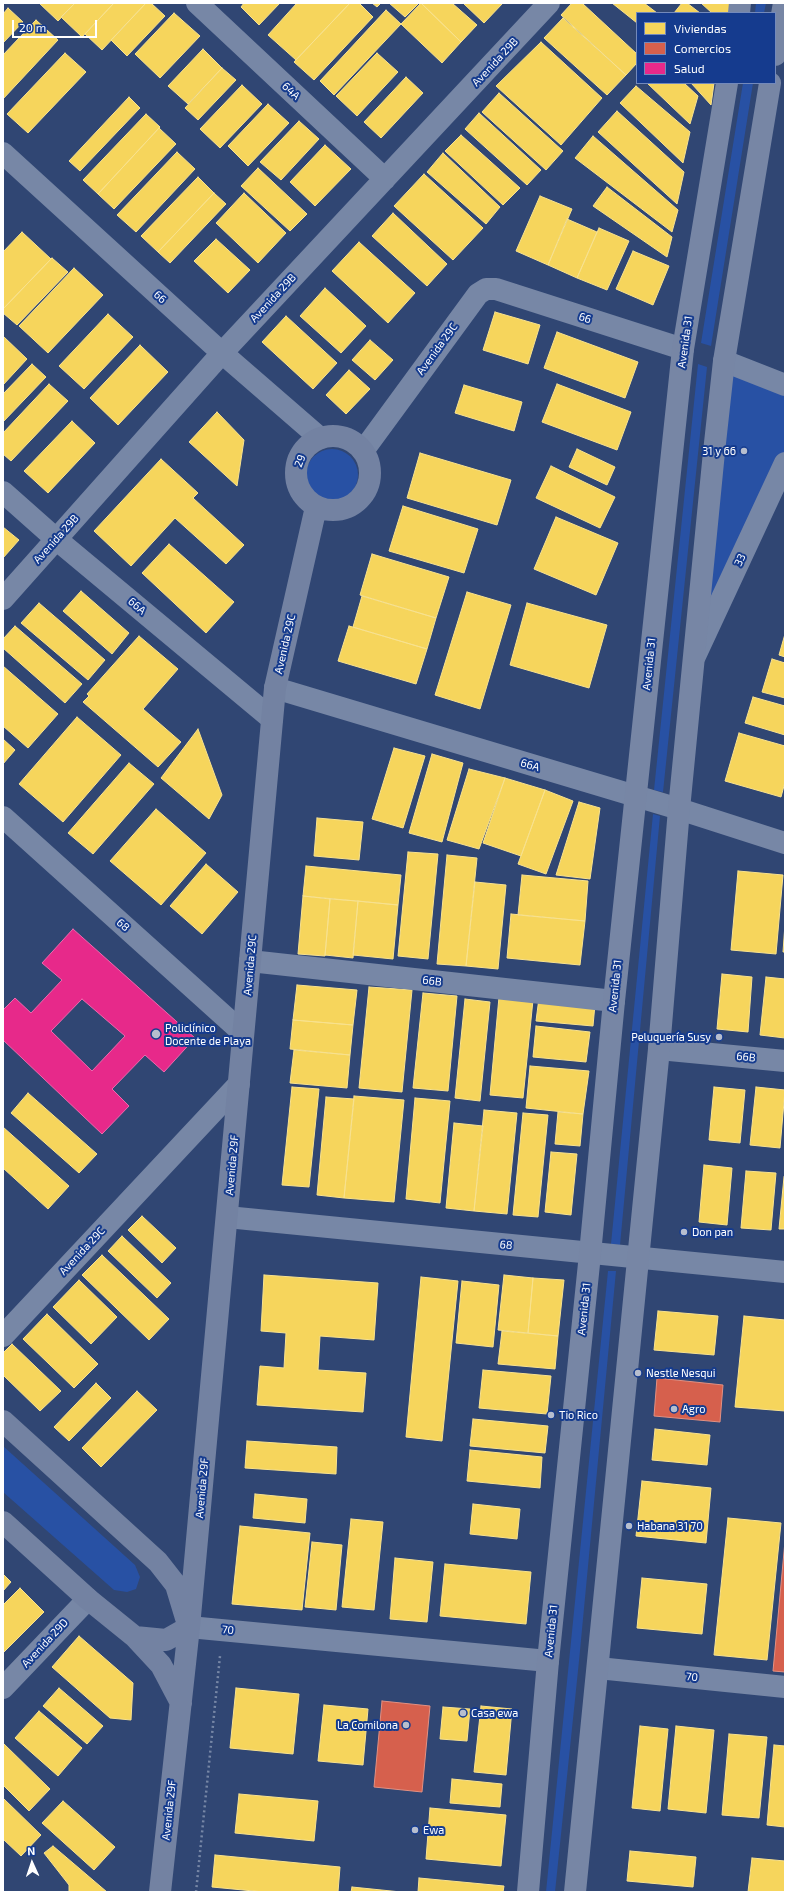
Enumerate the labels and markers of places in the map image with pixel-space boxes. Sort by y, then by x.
place label: 31 y 66 [702,444,736,458]
marker: 31 y 66 [739,446,749,456]
place label: Policlínico Docente de Playa [165,1021,251,1047]
marker: Policlínico Docente de Playa [150,1028,162,1040]
place label: Peluquería Susy [631,1030,711,1044]
marker: Peluquería Susy [714,1032,724,1042]
place label: Don pan [692,1225,733,1239]
marker: Don pan [679,1227,689,1237]
place label: Nestle Nesqui [646,1366,716,1380]
marker: Nestle Nesqui [633,1368,643,1378]
place label: Agro [682,1402,705,1416]
marker: Agro [669,1404,679,1414]
place label: Tio Rico [559,1408,598,1422]
marker: Tio Rico [546,1410,556,1420]
place label: Habana 31 70 [637,1519,703,1533]
marker: Habana 31 70 [624,1521,634,1531]
place label: Casa ewa [471,1706,518,1720]
marker: Casa ewa [458,1708,468,1718]
place label: La Comilona [337,1718,398,1732]
marker: La Comilona [401,1720,411,1730]
place label: Ewa [423,1823,444,1837]
marker: Ewa [410,1825,420,1835]

